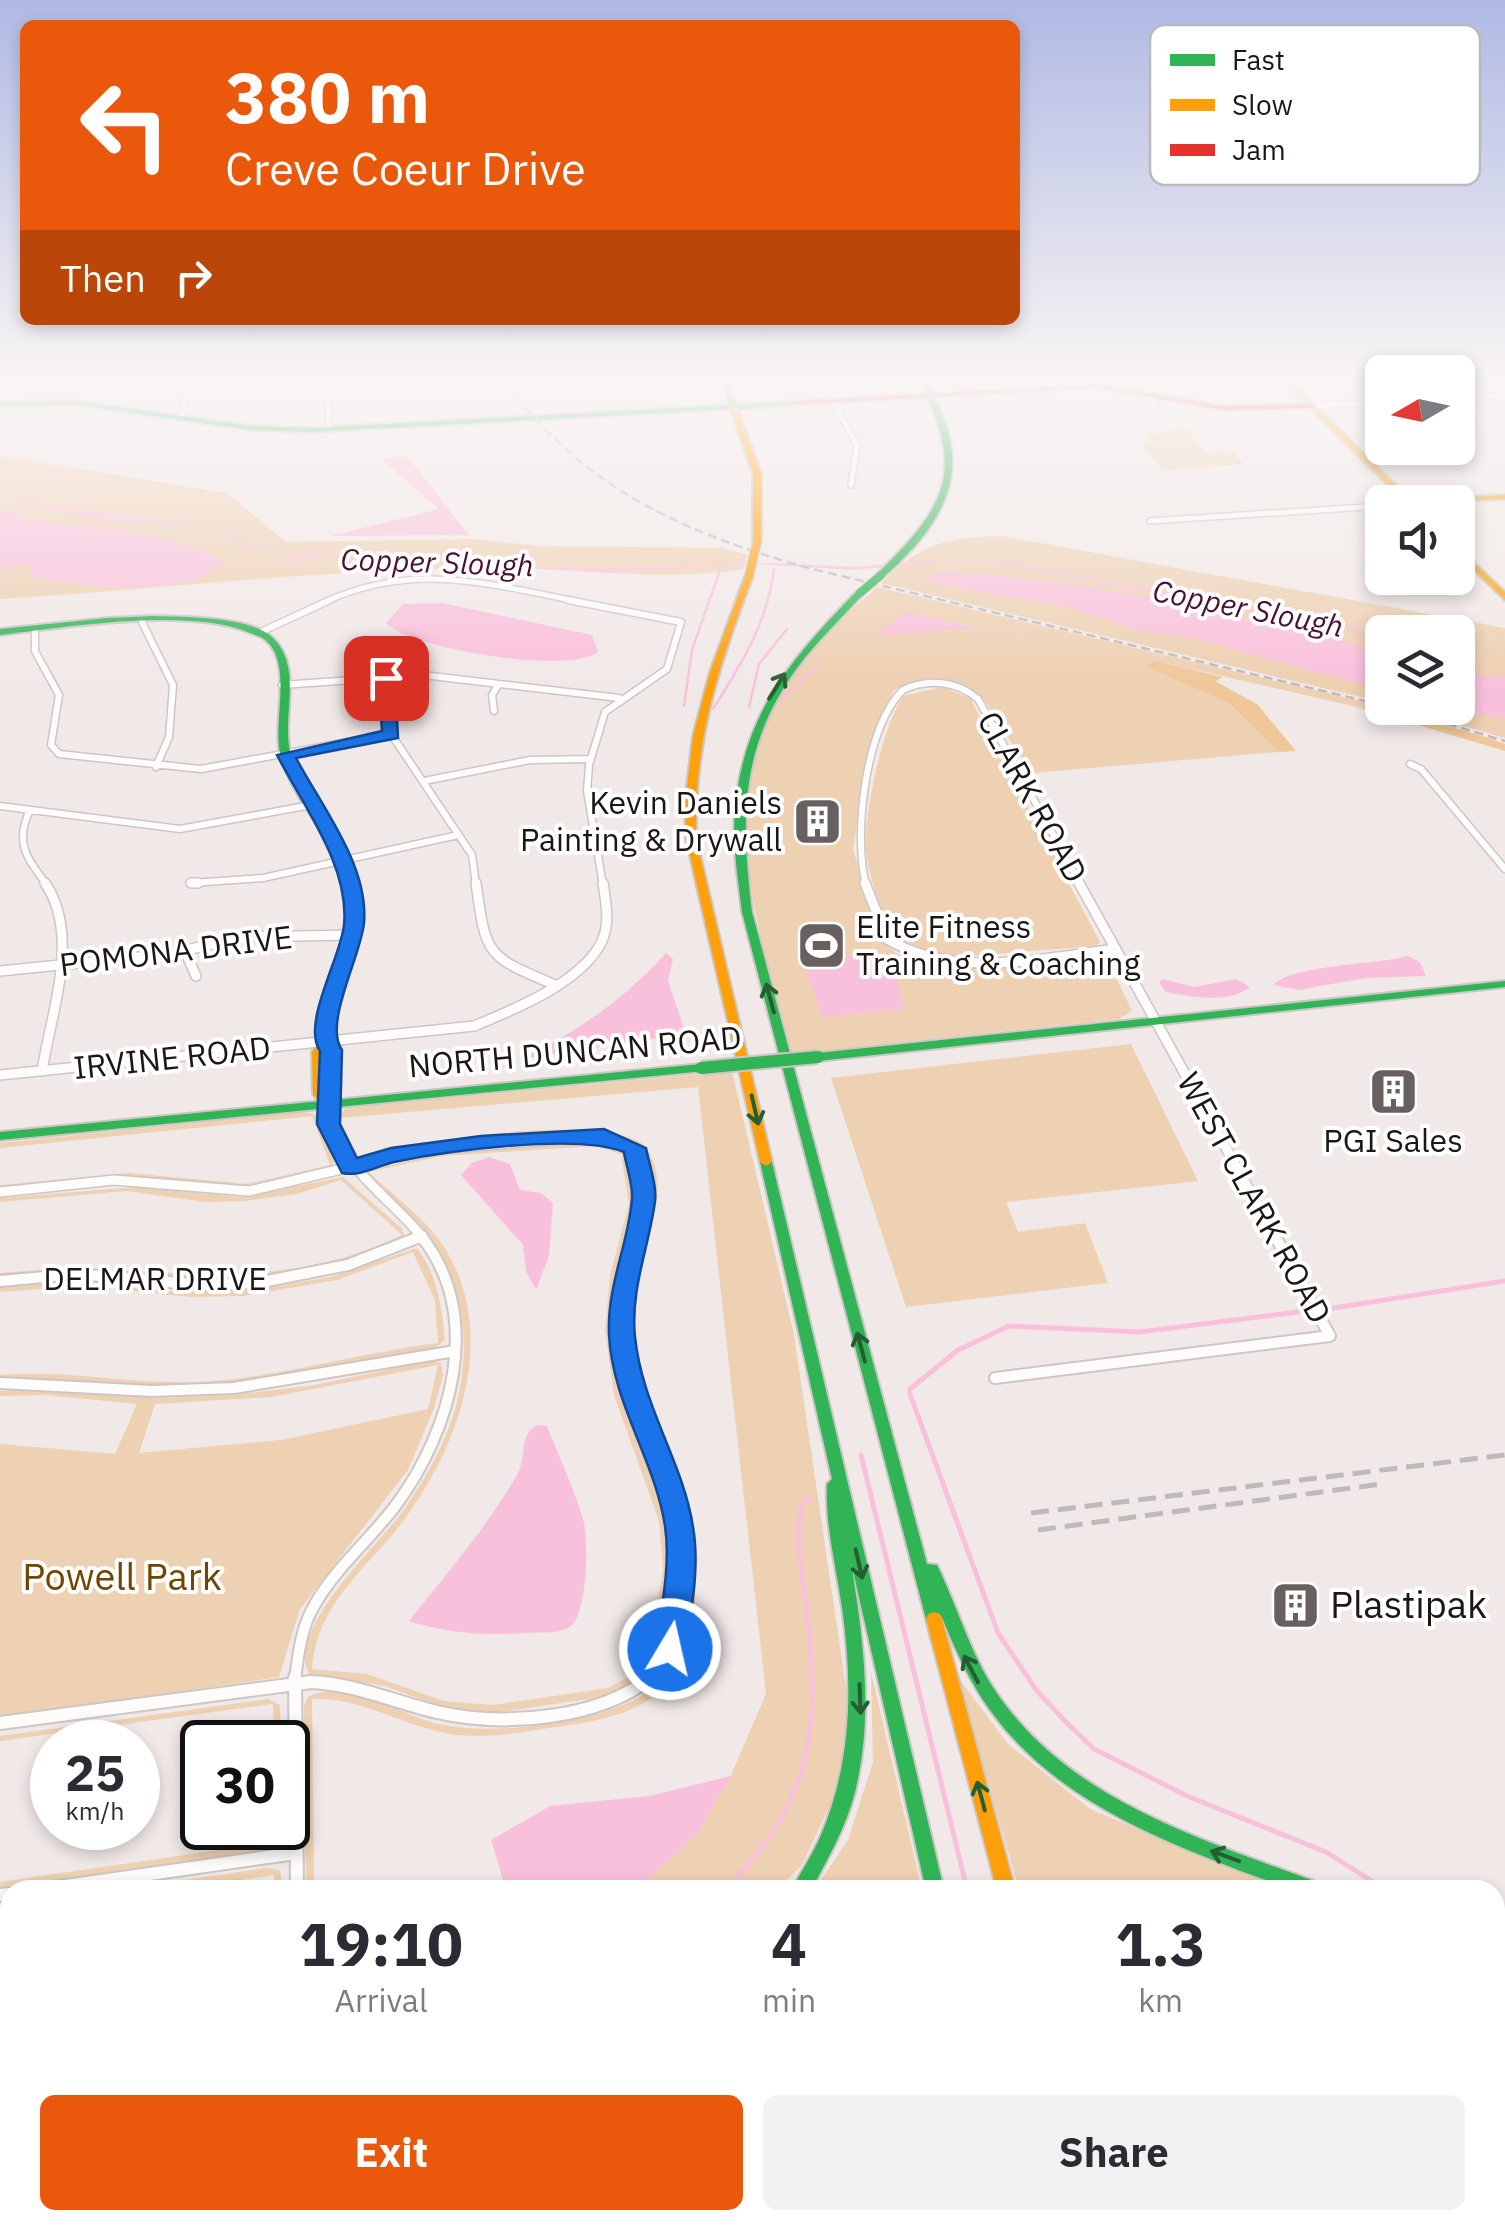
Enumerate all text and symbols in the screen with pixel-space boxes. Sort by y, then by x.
legend [1150,25,1480,185]
text: Fast [1232,41,1285,78]
text: 380 m [225,51,430,142]
icon: left [60,60,190,190]
text: Slow [1232,86,1293,123]
text: Jam [1232,131,1286,168]
text: Creve Coeur Drive [225,139,586,197]
icon: right [166,250,221,305]
text: Then [60,253,146,302]
north arrow [1365,355,1475,465]
map controls [1365,355,1475,725]
button: sound [1365,485,1475,595]
water label: Copper Slough [340,539,534,584]
water label: Copper Slough [1150,570,1347,645]
button: layers [1365,615,1475,725]
pin [344,636,429,721]
icon: arrive [359,651,414,706]
one-way arrow [766,672,787,700]
street label: CLARK ROAD [969,703,1097,890]
place label: Kevin Daniels Painting & Drywall [520,781,782,860]
building icon: Kevin Daniels Painting & Drywall [791,795,843,847]
place label: Elite Fitness Training & Coaching [856,905,1140,984]
street label: POMONA DRIVE [57,915,295,985]
sports icon: Elite Fitness Training & Coaching [795,919,847,971]
one-way arrow [759,983,778,1014]
street label: NORTH DUNCAN ROAD [407,1016,743,1086]
street label: IRVINE ROAD [71,1026,273,1088]
street label: WEST CLARK ROAD [1168,1065,1341,1331]
building icon: PGI Sales [1367,1065,1419,1117]
one-way arrow [747,1094,765,1126]
place label: PGI Sales [1323,1119,1463,1161]
street label: DELMAR DRIVE [43,1257,267,1299]
one-way arrow [850,1332,869,1363]
one-way arrow [851,1547,869,1579]
park label: Powell Park [22,1551,222,1600]
building icon: Plastipak [1269,1579,1321,1631]
place label: Plastipak [1330,1579,1487,1628]
position arrow [618,1597,722,1701]
one-way arrow [961,1654,980,1684]
one-way arrow [851,1682,870,1714]
speed limit sign: 30 [180,1720,310,1850]
text: 25 [65,1740,125,1805]
one-way arrow [971,1781,989,1812]
text: km/h [66,1794,124,1827]
one-way arrow [1210,1846,1241,1864]
text: 19:10 [299,1904,463,1983]
text: 4 [771,1904,807,1983]
text: 1.3 [1115,1904,1206,1983]
text: Arrival [334,1979,428,2021]
text: min [762,1979,816,2021]
text: km [1138,1979,1183,2021]
button: Exit [40,2095,743,2210]
button: Share [763,2095,1465,2210]

